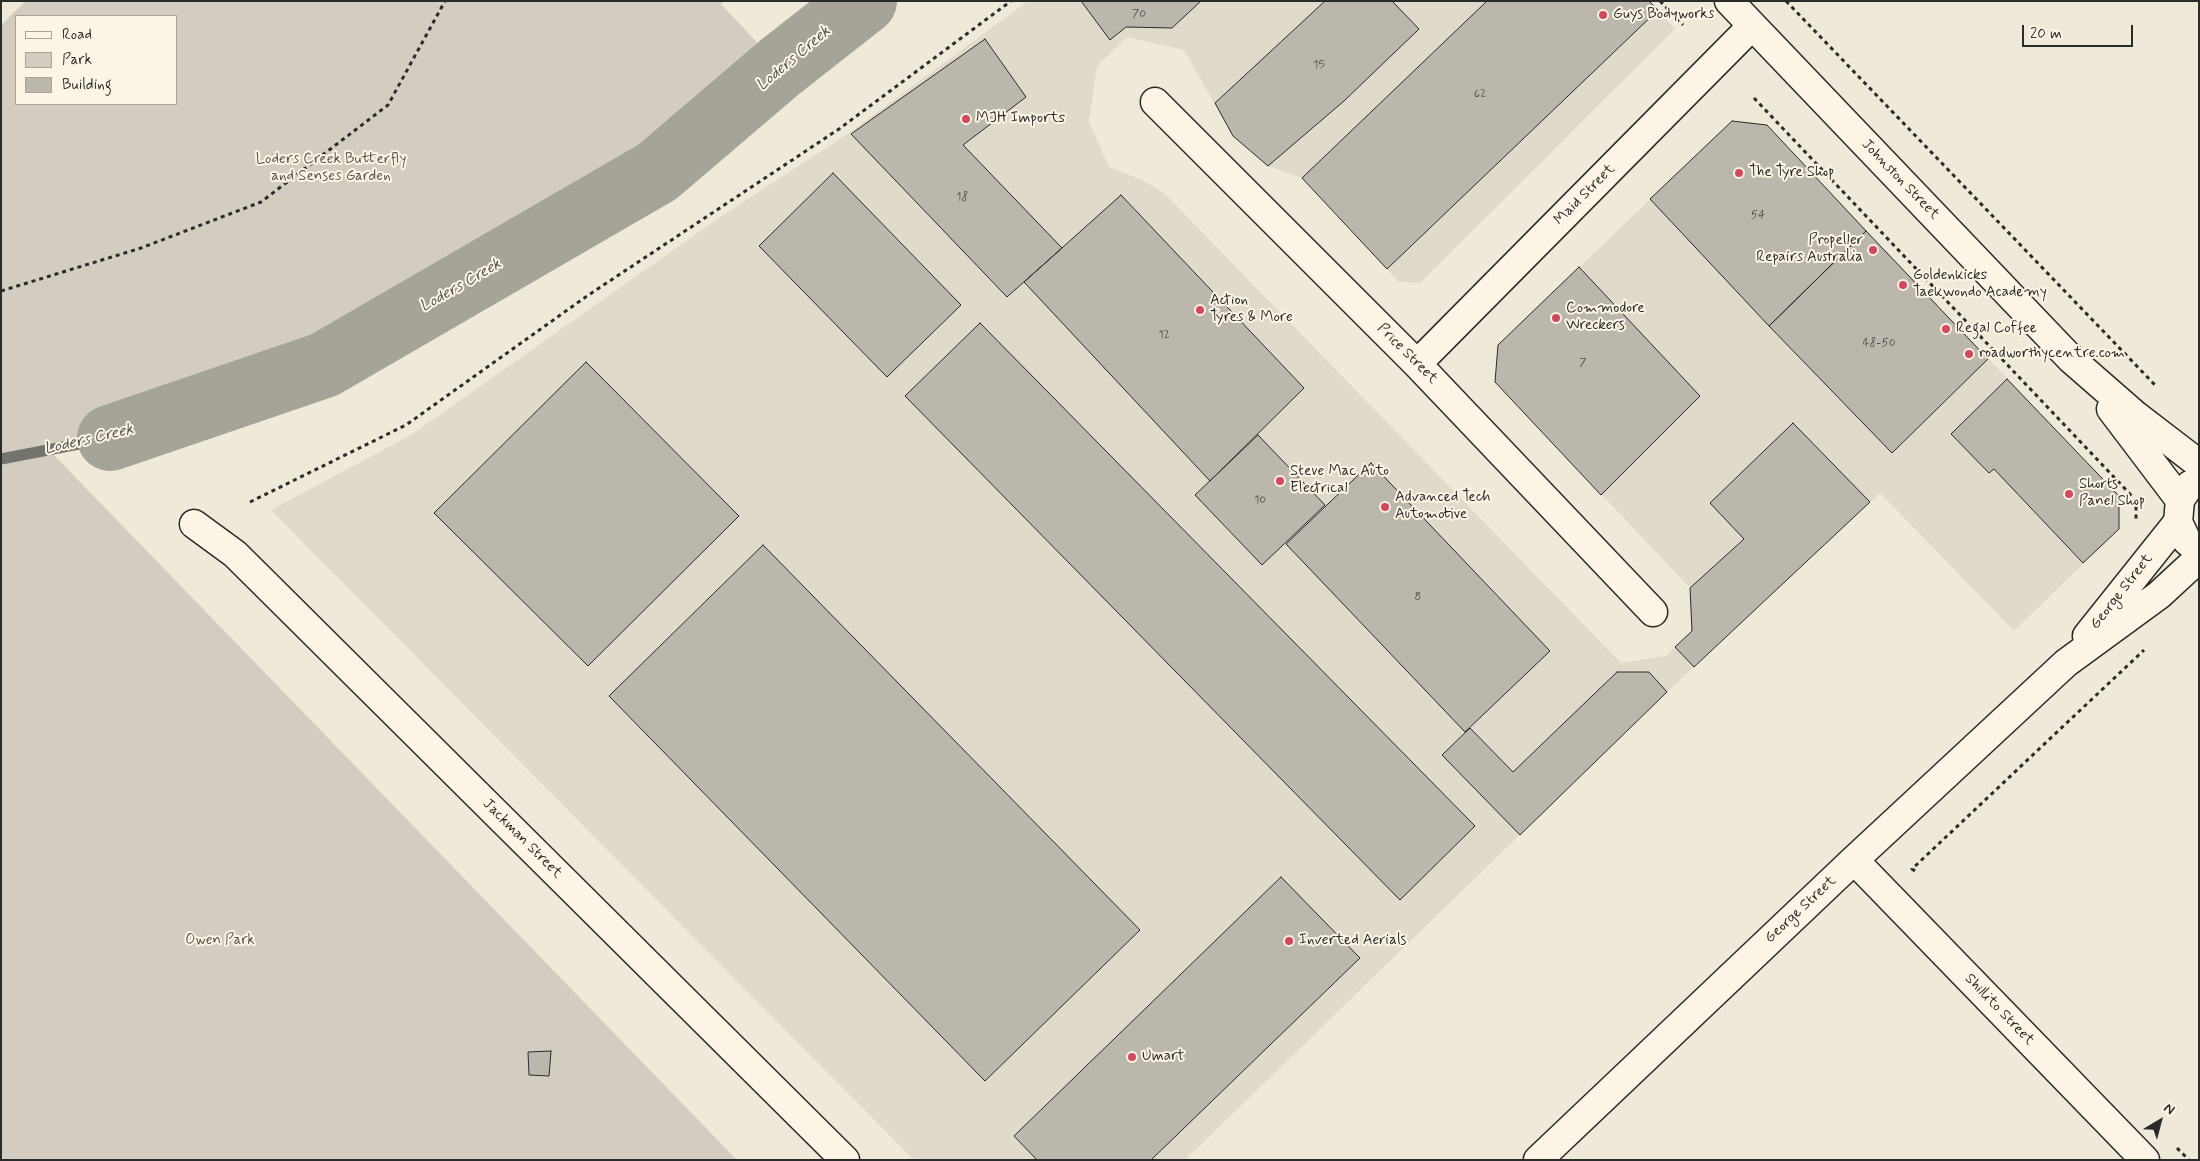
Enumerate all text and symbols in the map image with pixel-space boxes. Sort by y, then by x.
place label: Guys Bodyworks [1613,6,1714,24]
house number: 70 [1132,7,1146,21]
marker: Guys Bodyworks [1597,9,1609,21]
legend [15,15,178,105]
scale bar [2025,15,2136,47]
water label: Loders Creek [753,22,835,96]
text: 20 m [2030,24,2062,44]
text: Road [62,25,92,45]
text: Park [62,50,92,70]
house number: 15 [1313,58,1325,72]
text: Building [62,75,112,95]
house number: 62 [1474,87,1486,101]
place label: MJH Imports [976,110,1065,128]
marker: MJH Imports [960,113,972,125]
street label: Johnston Street [1857,136,1943,224]
park label: Loders Creek Butterfly and Senses Garden [256,151,406,186]
street label: Maid Street [1551,161,1619,229]
place label: The Tyre Shop [1749,164,1834,182]
marker: The Tyre Shop [1733,167,1745,179]
house number: 18 [956,190,968,204]
house number: 54 [1751,208,1765,222]
place label: Propeller Repairs Australia [1756,232,1863,267]
marker: Propeller Repairs Australia [1867,244,1879,256]
water label: Loders Creek [417,255,505,317]
place label: Goldenkicks Taekwondo Academy [1913,267,2047,302]
marker: Goldenkicks Taekwondo Academy [1897,279,1909,291]
place label: Action Tyres & More [1210,292,1293,327]
place label: Commodore Wreckers [1566,300,1645,335]
marker: Action Tyres & More [1194,304,1206,316]
marker: Commodore Wreckers [1550,312,1562,324]
street label: Price Street [1373,320,1441,388]
place label: Regal Coffee [1956,320,2037,338]
marker: Regal Coffee [1940,323,1952,335]
house number: 12 [1158,328,1170,342]
house number: 48-50 [1863,336,1895,350]
place label: roadworthycentre.com [1979,345,2125,363]
marker: roadworthycentre.com [1963,348,1975,360]
house number: 7 [1579,356,1587,370]
water label: Loders Creek [43,420,135,460]
place label: Steve Mac Auto Electrical [1290,463,1389,498]
marker: Steve Mac Auto Electrical [1274,475,1286,487]
place label: Shorts Panel Shop [2079,476,2145,511]
marker: Shorts Panel Shop [2063,488,2075,500]
place label: Advanced Tech Automotive [1395,489,1490,524]
house number: 10 [1254,493,1266,507]
marker: Advanced Tech Automotive [1379,501,1391,513]
street label: George Street [2087,551,2157,633]
house number: 8 [1415,590,1421,604]
street label: Jackman Street [478,795,566,883]
street label: George Street [1762,872,1840,948]
park label: Owen Park [185,932,255,950]
place label: Inverted Aerials [1299,932,1406,950]
marker: Inverted Aerials [1283,935,1295,947]
street label: Shillito Street [1960,970,2038,1050]
place label: Umart [1142,1048,1184,1066]
marker: Umart [1126,1051,1138,1063]
north arrow [2135,1096,2185,1146]
text: N [2160,1099,2178,1119]

